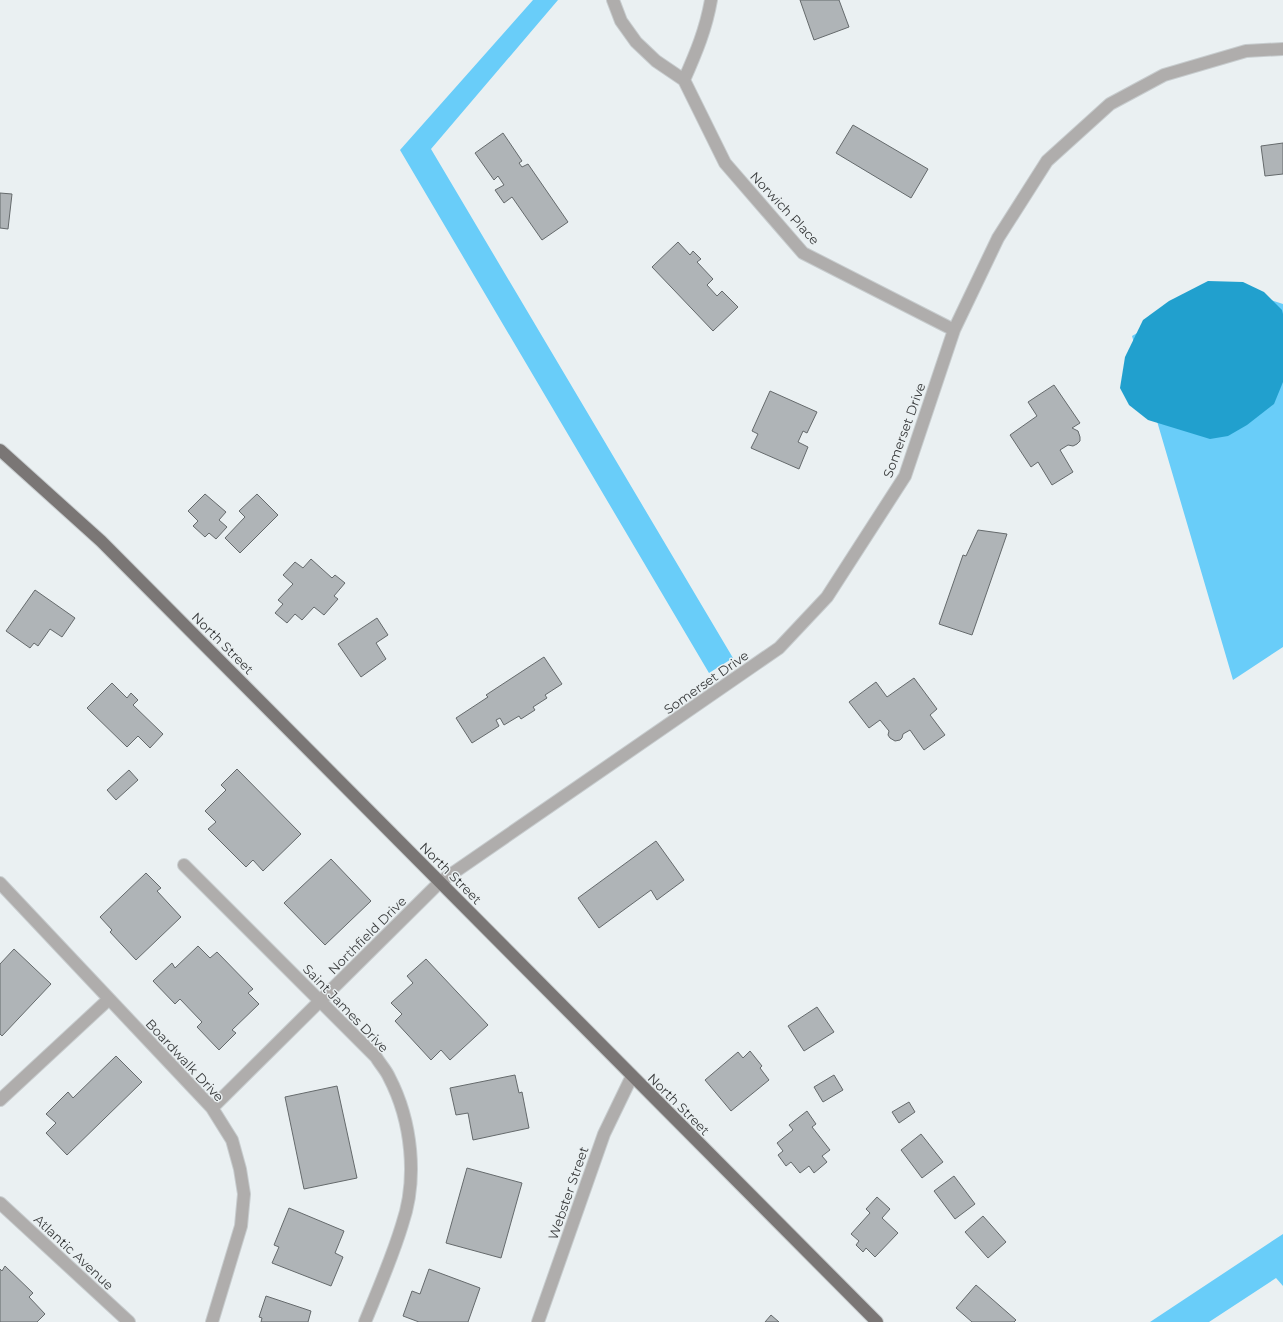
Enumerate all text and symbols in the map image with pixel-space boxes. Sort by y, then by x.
street label: Norwich Place [747,168,823,248]
street label: Somerset Drive [879,380,929,480]
street label: North Street [189,609,257,677]
street label: Somerset Drive [660,647,752,717]
street label: North Street [417,839,485,907]
street label: Northfield Drive [325,893,409,977]
street label: Saint James Drive [300,961,392,1055]
street label: Boardwalk Drive [143,1015,227,1105]
street label: North Street [645,1070,713,1138]
street label: Webster Street [545,1144,591,1242]
street label: Atlantic Avenue [31,1211,117,1293]

